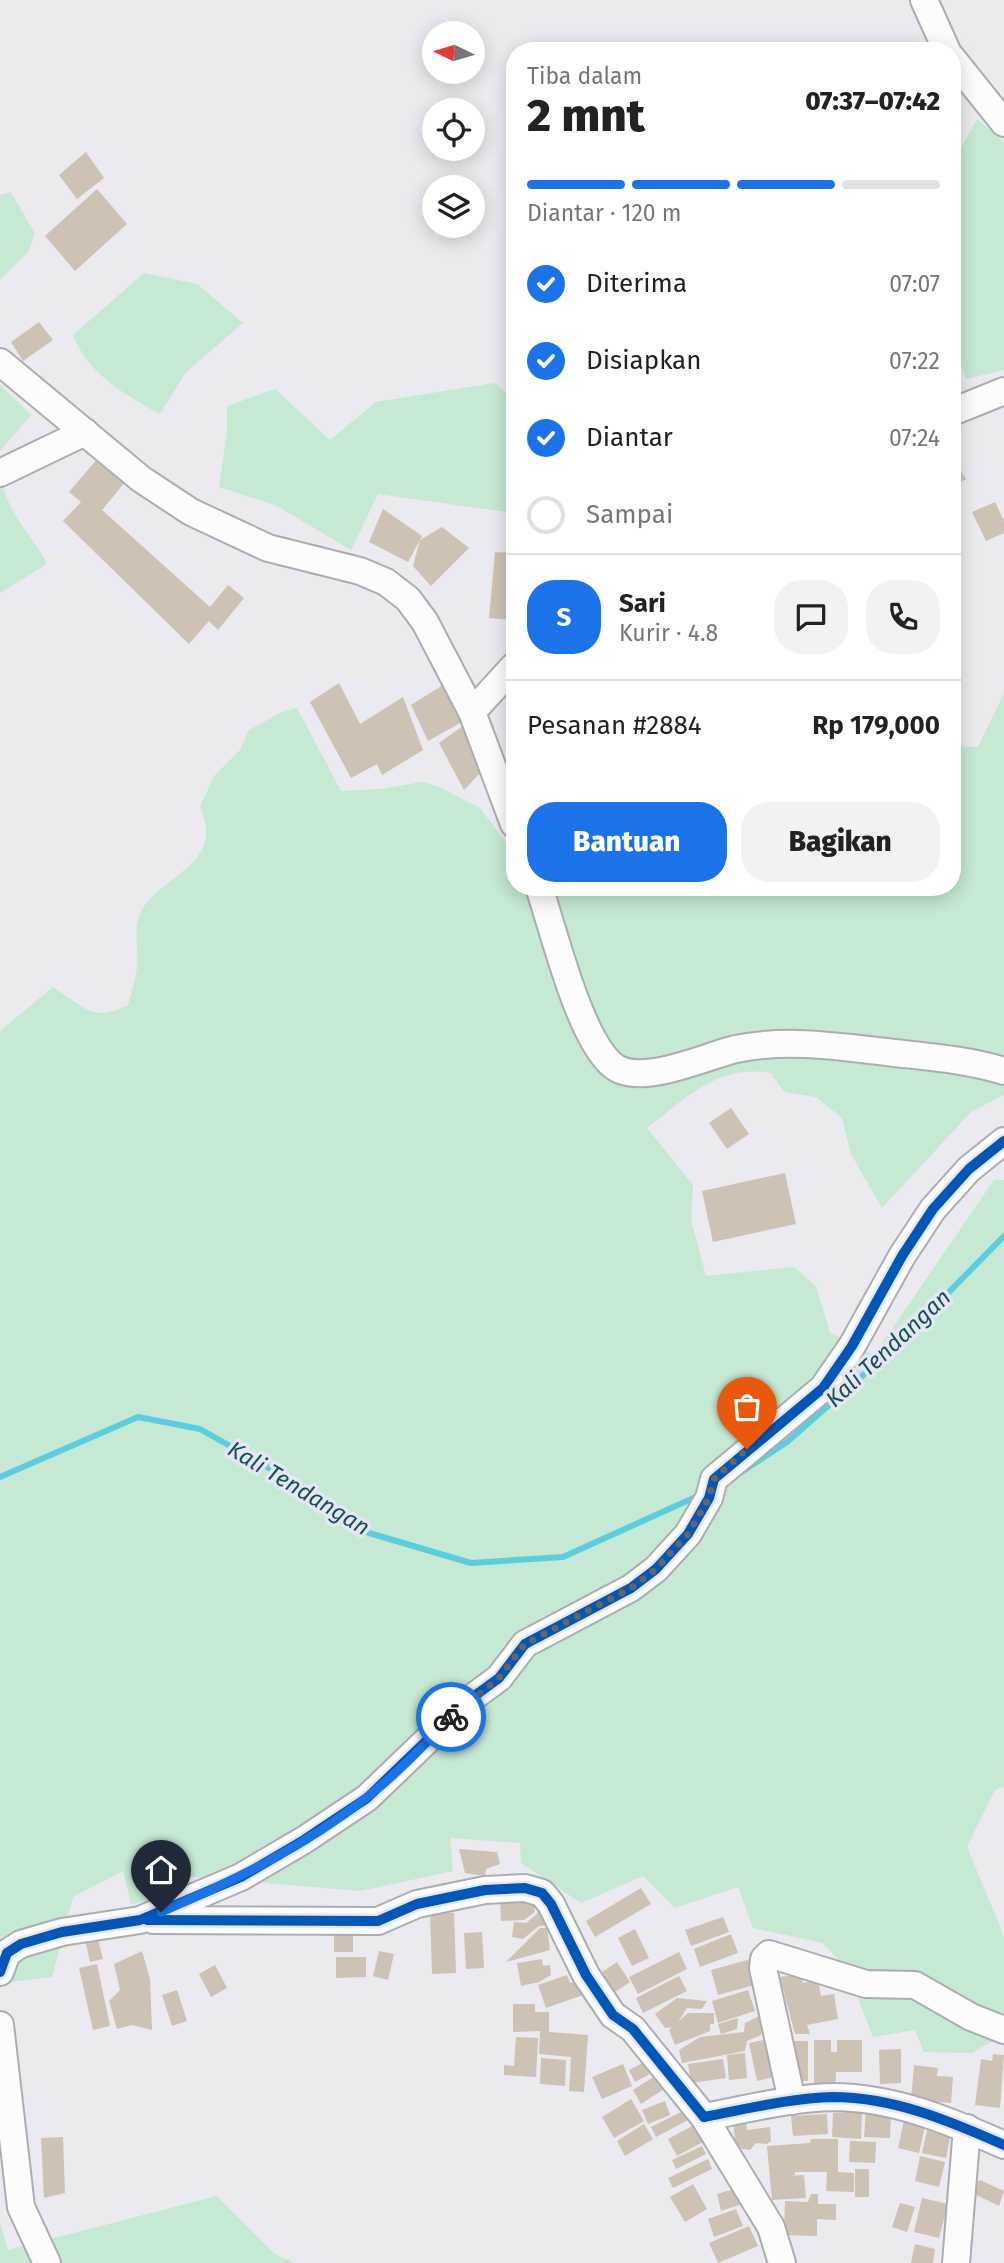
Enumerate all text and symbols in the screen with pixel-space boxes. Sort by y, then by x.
north arrow [422,21,485,84]
map controls [422,21,485,238]
text: Tiba dalam [527,62,642,90]
text: 07:37–07:42 [805,86,940,117]
text: 2 mnt [527,88,645,143]
button: locate [422,98,485,161]
button: layers [422,175,485,238]
text: Diantar · 120 m [527,199,682,227]
icon: check [527,265,565,303]
text: Diterima [586,268,687,299]
text: 07:07 [889,270,940,298]
icon: check [527,342,565,380]
text: Disiapkan [586,345,701,376]
text: 07:22 [889,347,940,375]
icon: check [527,419,565,457]
text: Diantar [586,422,673,453]
text: 07:24 [889,424,940,452]
text: Sampai [586,499,673,530]
button: chat [774,580,848,654]
button: phone [866,580,940,654]
text: Sari [619,588,666,619]
text: S [557,602,571,633]
text: Kurir · 4.8 [619,619,718,647]
text: Pesanan #2884 [527,710,702,741]
text: Rp 179,000 [812,710,940,741]
button: Bantuan [527,802,727,882]
button: Bagikan [741,802,940,882]
water label: Kali Tendangan [820,1283,956,1413]
pin [717,1377,777,1449]
icon: bag [728,1388,766,1426]
water label: Kali Tendangan [223,1435,375,1541]
courier [416,1682,486,1752]
icon: bike [432,1698,470,1736]
pin [131,1840,191,1912]
icon: home [142,1851,180,1889]

